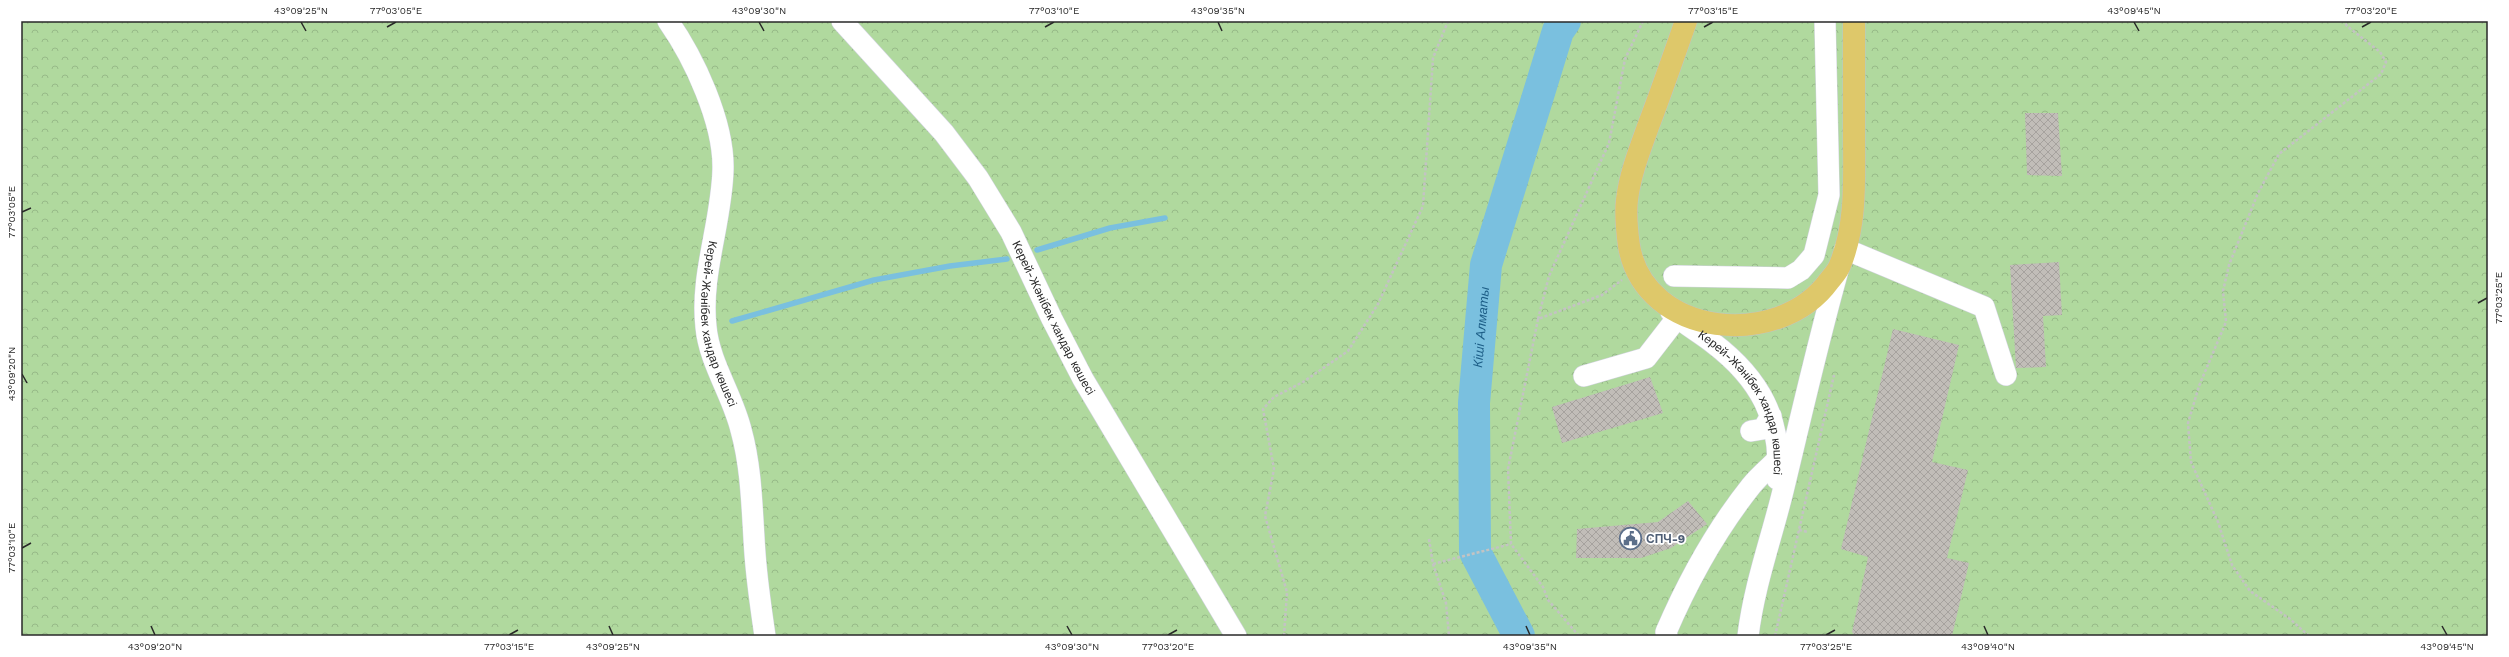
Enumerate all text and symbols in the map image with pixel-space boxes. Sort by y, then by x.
text: 43°09'25"N [274,5,328,16]
text: 77°03'05"E [370,5,422,16]
text: 43°09'30"N [732,5,786,16]
text: 77°03'10"E [1029,5,1079,16]
text: 43°09'35"N [1191,5,1245,16]
text: 77°03'15"E [1688,5,1738,16]
text: 43°09'45"N [2107,5,2161,16]
text: 77°03'20"E [2345,5,2397,16]
text: 77°03'05"E [6,186,17,238]
street label: Керей-Жәнібек хандар көшесі [1009,239,1098,397]
street label: Керей-Жәнібек хандар көшесі [698,240,740,409]
text: 77°03'25"E [2493,272,2504,324]
water label: Кіші Алматы [1470,286,1492,368]
street label: Керей-Жәнібек хандар көшесі [1696,328,1785,475]
text: 43°09'20"N [6,347,17,401]
text: 77°03'10"E [6,523,17,573]
public building icon: СПЧ-9 [1618,526,1644,552]
place label: СПЧ-9 [1646,532,1685,546]
text: 43°09'20"N [128,641,182,652]
text: 77°03'15"E [484,641,534,652]
text: 43°09'25"N [586,641,640,652]
text: 43°09'30"N [1045,641,1099,652]
text: 77°03'20"E [1142,641,1194,652]
text: 43°09'35"N [1503,641,1557,652]
text: 77°03'25"E [1800,641,1852,652]
text: 43°09'40"N [1961,641,2015,652]
text: 43°09'45"N [2420,641,2474,652]

